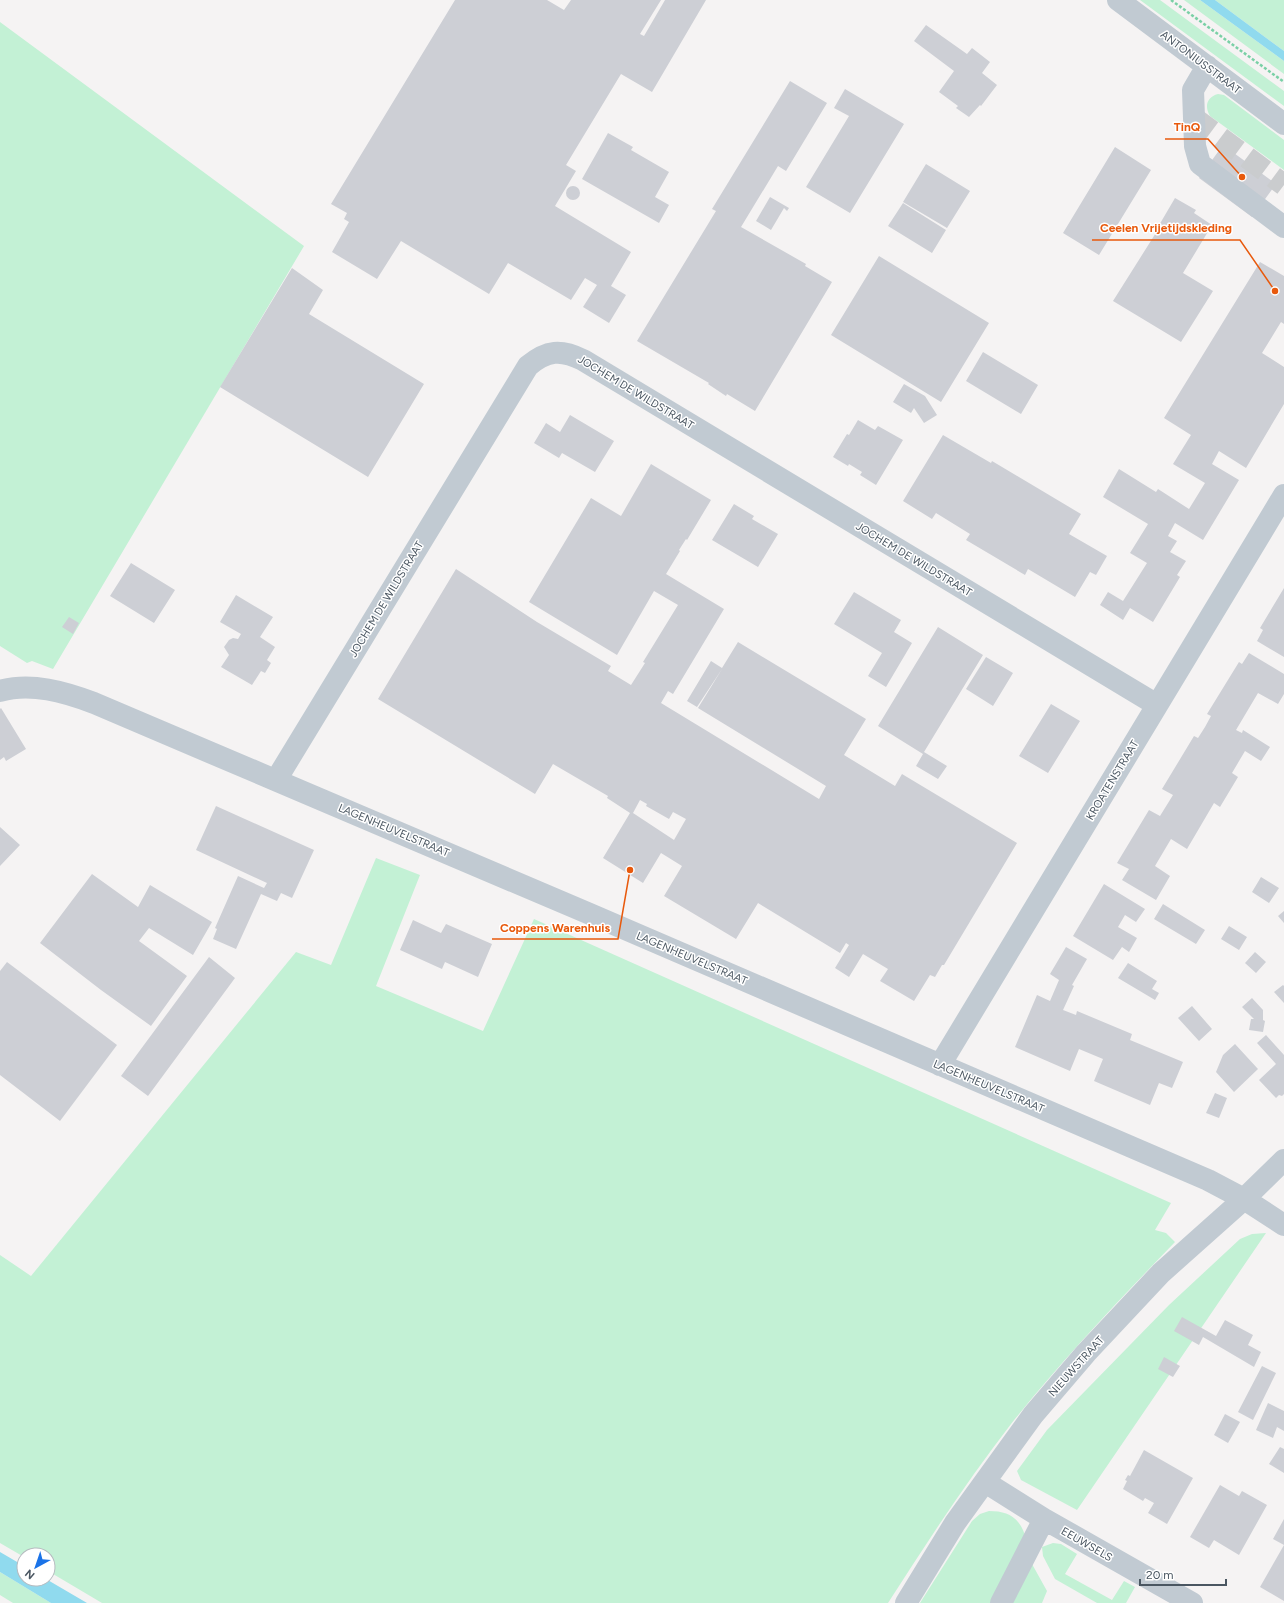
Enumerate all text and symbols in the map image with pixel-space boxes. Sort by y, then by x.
street label: ANTONIUSSTRAAT [1158,28,1243,97]
callout: TinQ [1165,115,1208,139]
text: TinQ [1174,120,1201,134]
callout: Ceelen Vrijetijdskleding [1092,216,1240,240]
text: Ceelen Vrijetijdskleding [1100,221,1232,235]
street label: JOCHEM DE WILDSTRAAT [575,353,696,432]
street label: JOCHEM DE WILDSTRAAT [853,520,974,599]
street label: JOCHEM DE WILDSTRAAT [347,539,426,660]
street label: KROATENSTRAAT [1083,738,1141,823]
street label: LAGENHEUVELSTRAAT [336,801,451,860]
callout: Coppens Warenhuis [492,915,618,939]
text: Coppens Warenhuis [500,921,610,935]
street label: LAGENHEUVELSTRAAT [634,929,749,988]
street label: LAGENHEUVELSTRAAT [931,1057,1046,1116]
street label: NIEUWSTRAAT [1046,1333,1107,1399]
street label: EEUWSELS [1059,1525,1115,1564]
north arrow [16,1547,56,1587]
scale bar [1140,1561,1226,1587]
text: N [22,1567,37,1582]
text: 20 m [1146,1568,1174,1582]

